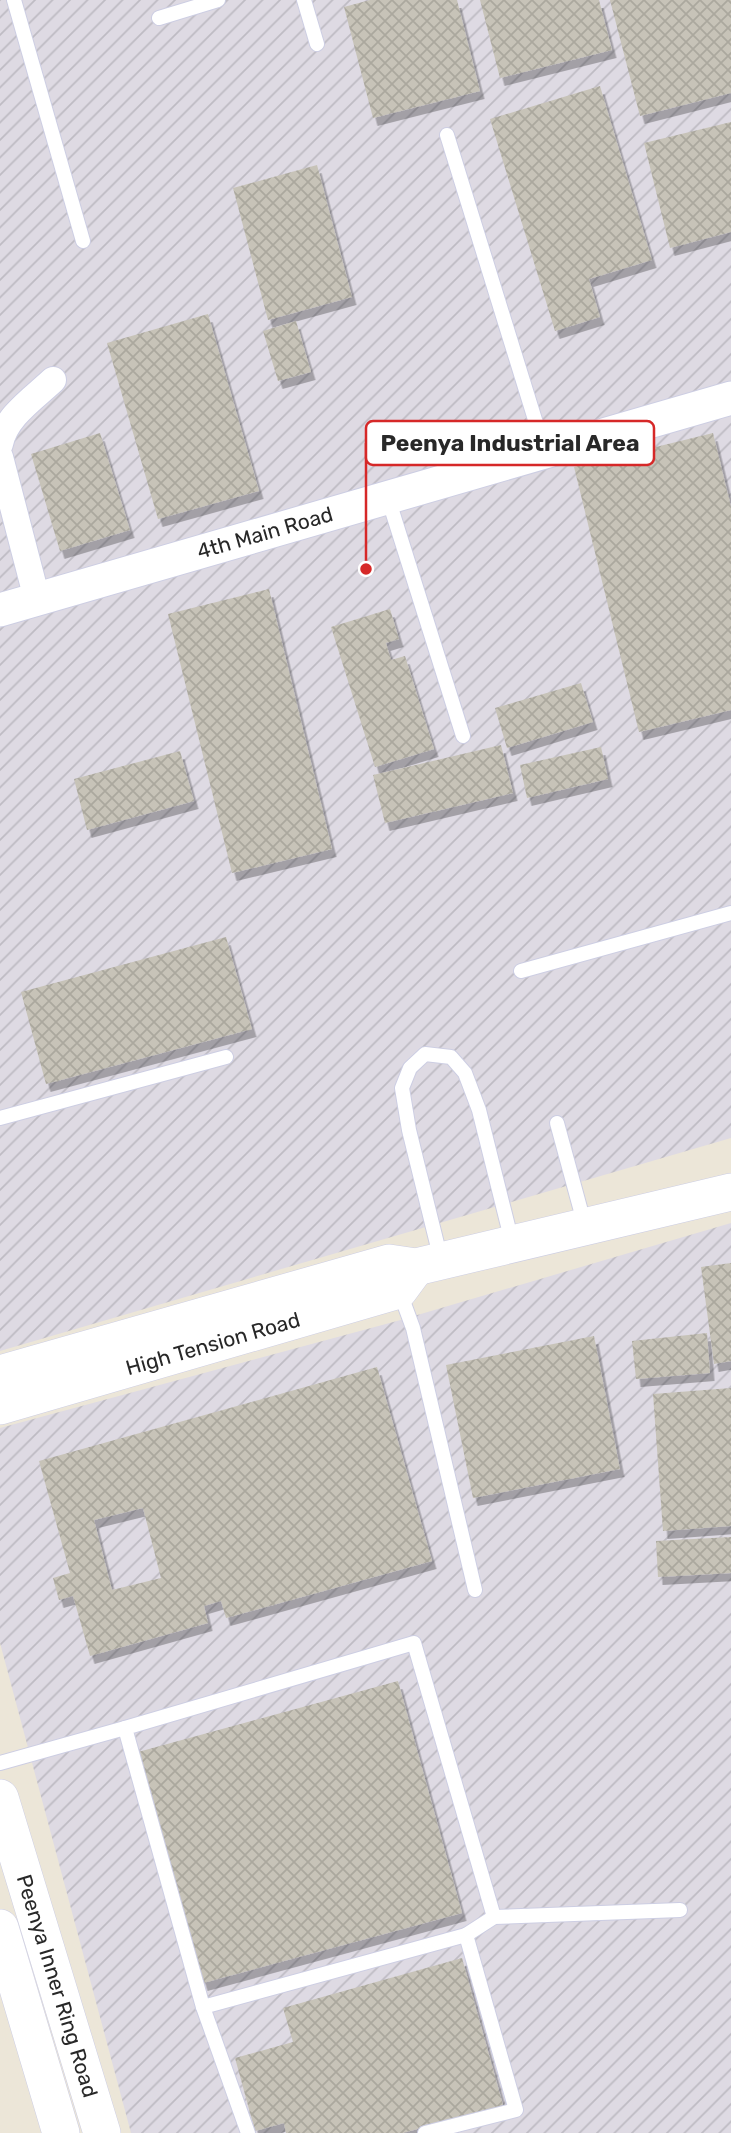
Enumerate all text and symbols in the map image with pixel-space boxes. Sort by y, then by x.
callout: Peenya Industrial Area [366,421,654,465]
text: Peenya Industrial Area [380,429,640,457]
street label: 4th Main Road [194,501,336,564]
street label: High Tension Road [123,1307,303,1380]
street label: Peenya Inner Ring Road [12,1871,103,2100]

